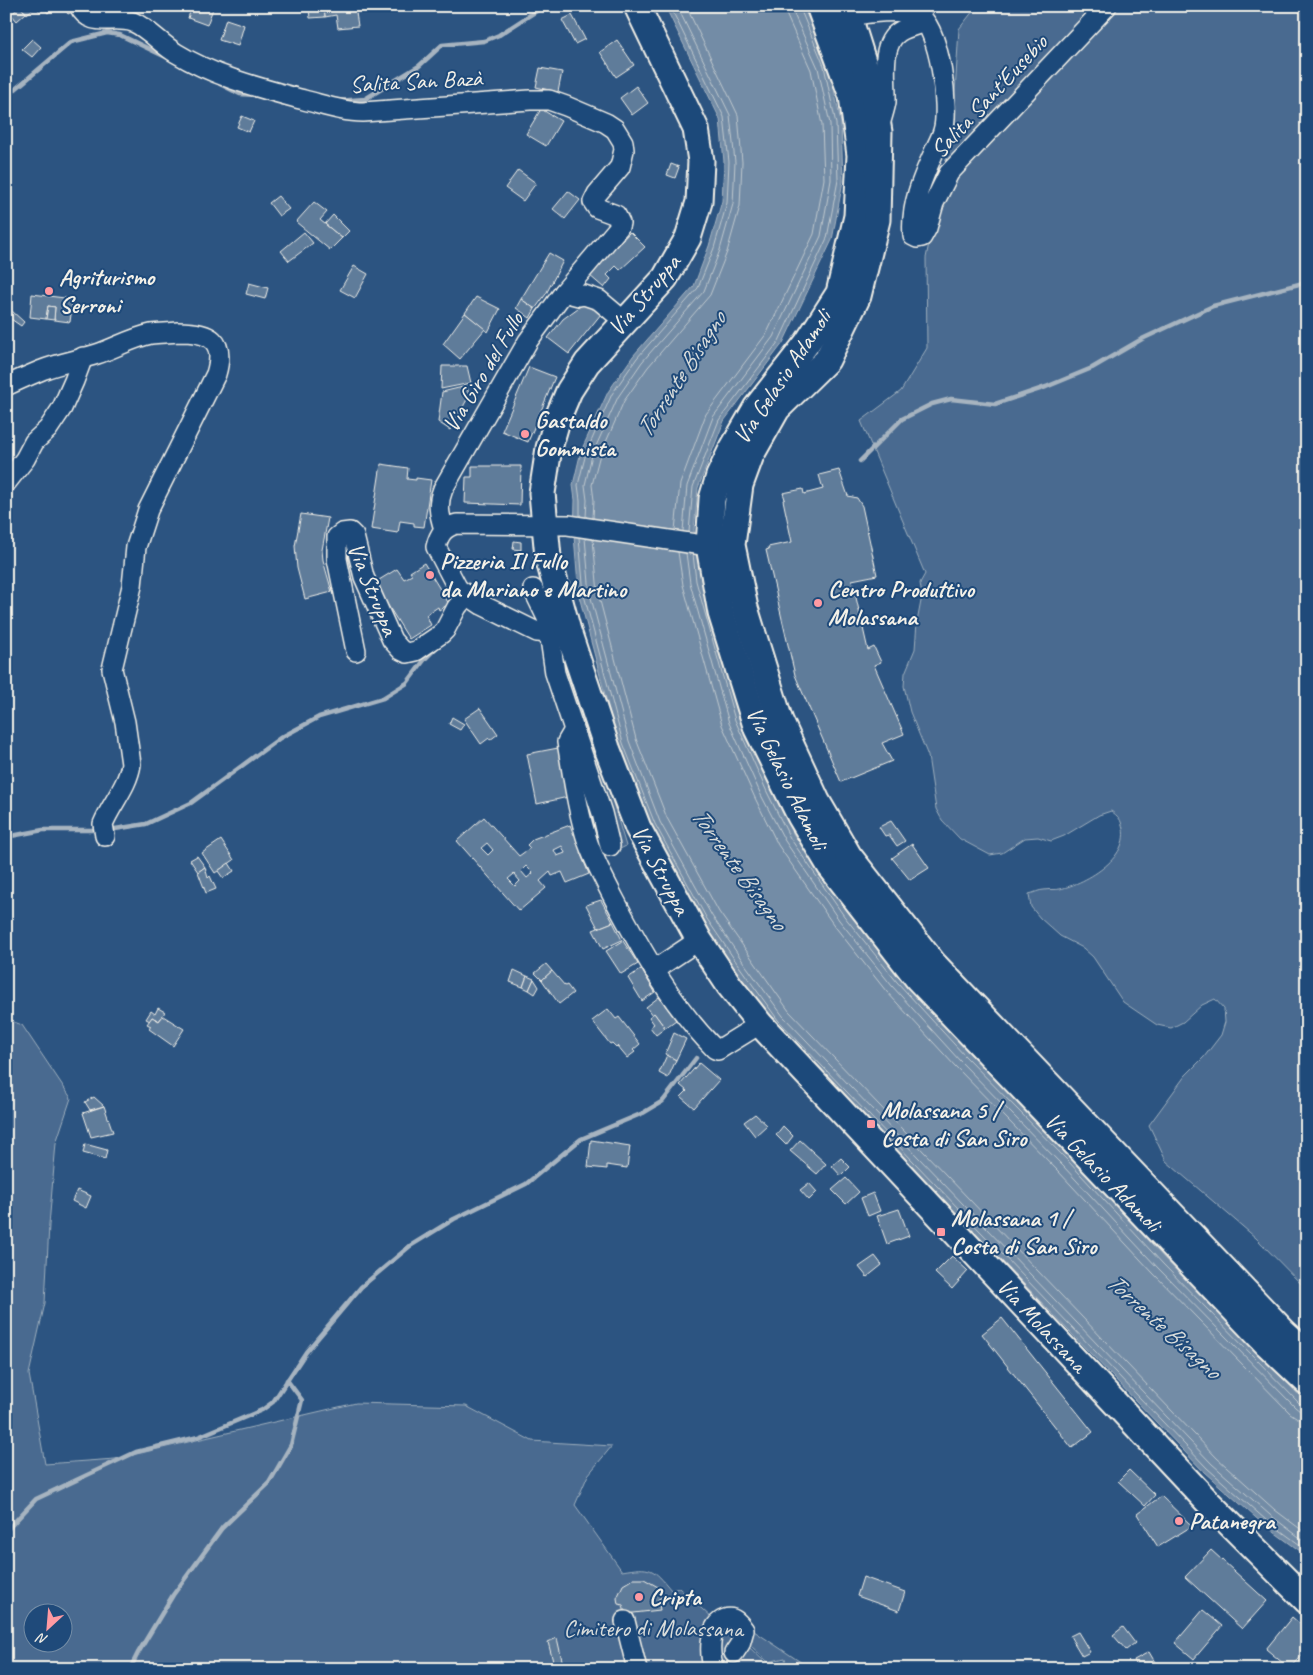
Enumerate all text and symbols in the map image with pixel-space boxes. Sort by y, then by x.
street label: Salita Sant'Eusebio [924,27,1055,164]
street label: Salita San Bazà [349,62,484,99]
street label: Via Struppa [601,247,688,342]
place label: Agriturismo Serroni [59,262,157,320]
marker: Agriturismo Serroni [43,285,55,297]
street label: Via Gelasio Adamoli [726,301,840,450]
water label: Torrente Bisagno [628,303,735,443]
street label: Via Giro del Fullo [436,305,531,437]
place label: Gastaldo Gommista [535,405,617,463]
marker: Gastaldo Gommista [519,428,531,440]
street label: Via Struppa [341,538,406,641]
place label: Pizzeria Il Fullo da Mariano e Martino [440,546,628,604]
marker: Pizzeria Il Fullo da Mariano e Martino [424,569,436,581]
place label: Centro Produttivo Molassana [828,574,976,632]
marker: Centro Produttivo Molassana [812,597,824,609]
street label: Via Gelasio Adamoli [739,702,836,858]
water label: Torrente Bisagno [684,801,796,939]
street label: Via Struppa [625,820,698,921]
place label: Molassana 5 / Costa di San Siro [881,1095,1029,1153]
street label: Via Gelasio Adamoli [1038,1106,1170,1241]
marker: Molassana 5 / Costa di San Siro [865,1118,877,1130]
place label: Molassana 1 / Costa di San Siro [951,1203,1099,1261]
marker: Molassana 1 / Costa di San Siro [935,1226,947,1238]
water label: Torrente Bisagno [1099,1266,1230,1388]
street label: Via Molassana [991,1271,1095,1380]
place label: Patanegra [1189,1506,1277,1536]
marker: Patanegra [1173,1515,1185,1527]
place label: Cripta [649,1582,703,1612]
marker: Cripta [633,1591,645,1603]
north arrow [22,1602,72,1652]
park label: Cimitero di Molassana [563,1613,745,1643]
text: N [33,1629,50,1649]

